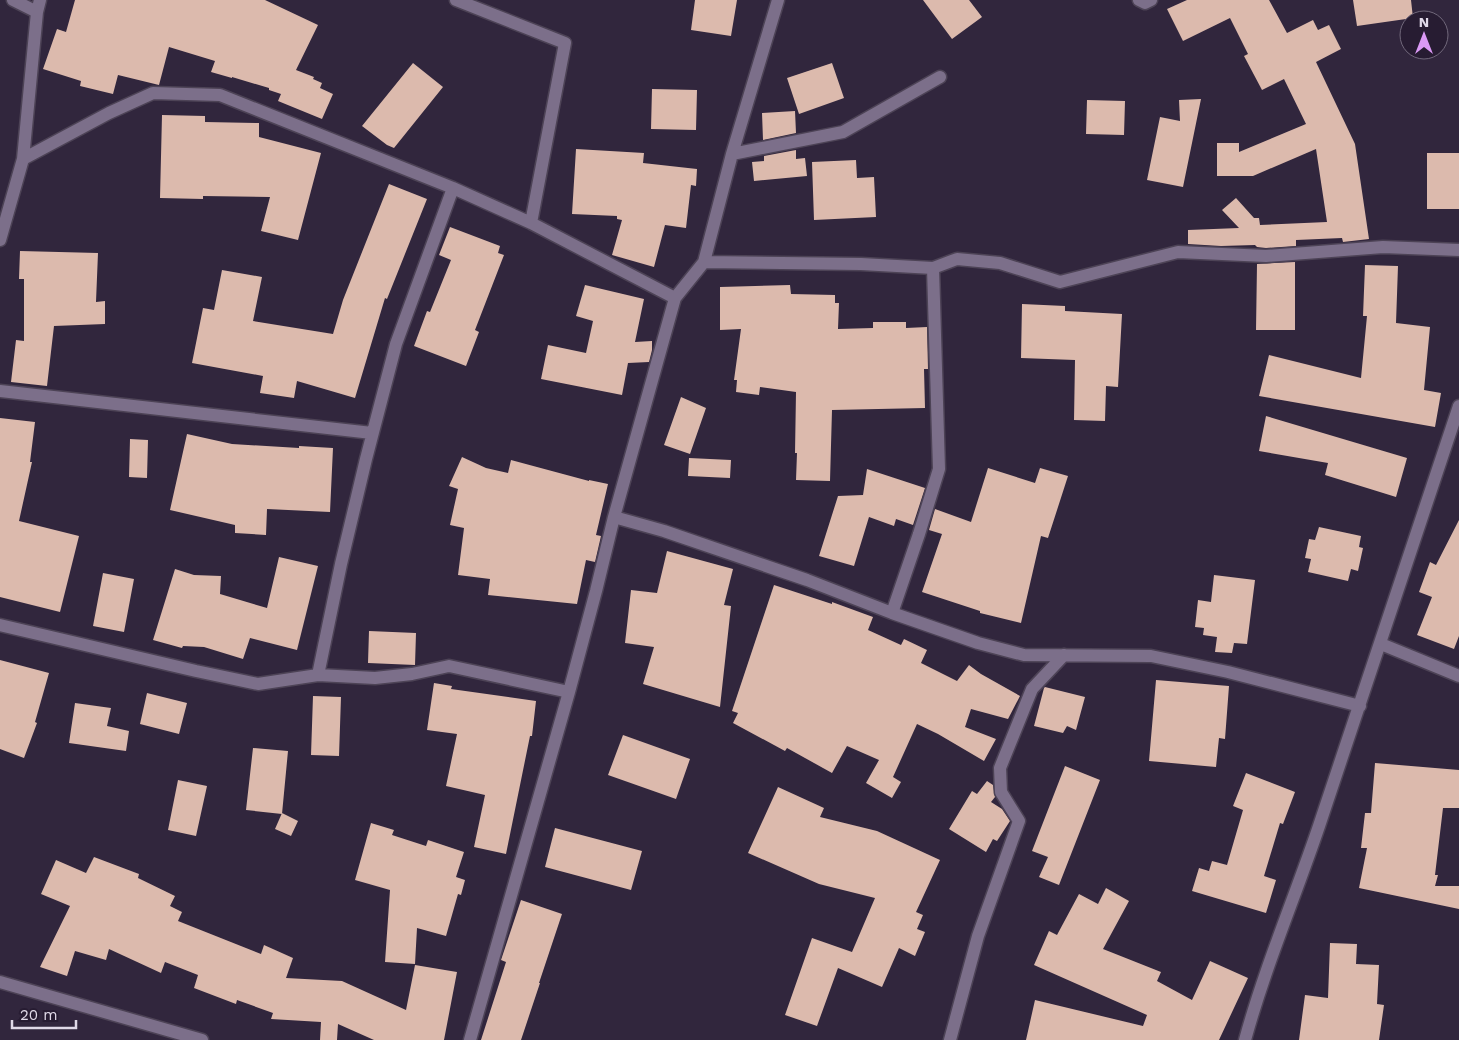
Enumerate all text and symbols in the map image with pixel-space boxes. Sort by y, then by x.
north arrow [1399,10,1449,60]
text: N [1419,14,1429,30]
scale bar [12,998,76,1030]
text: 20 m [20,1006,58,1024]

